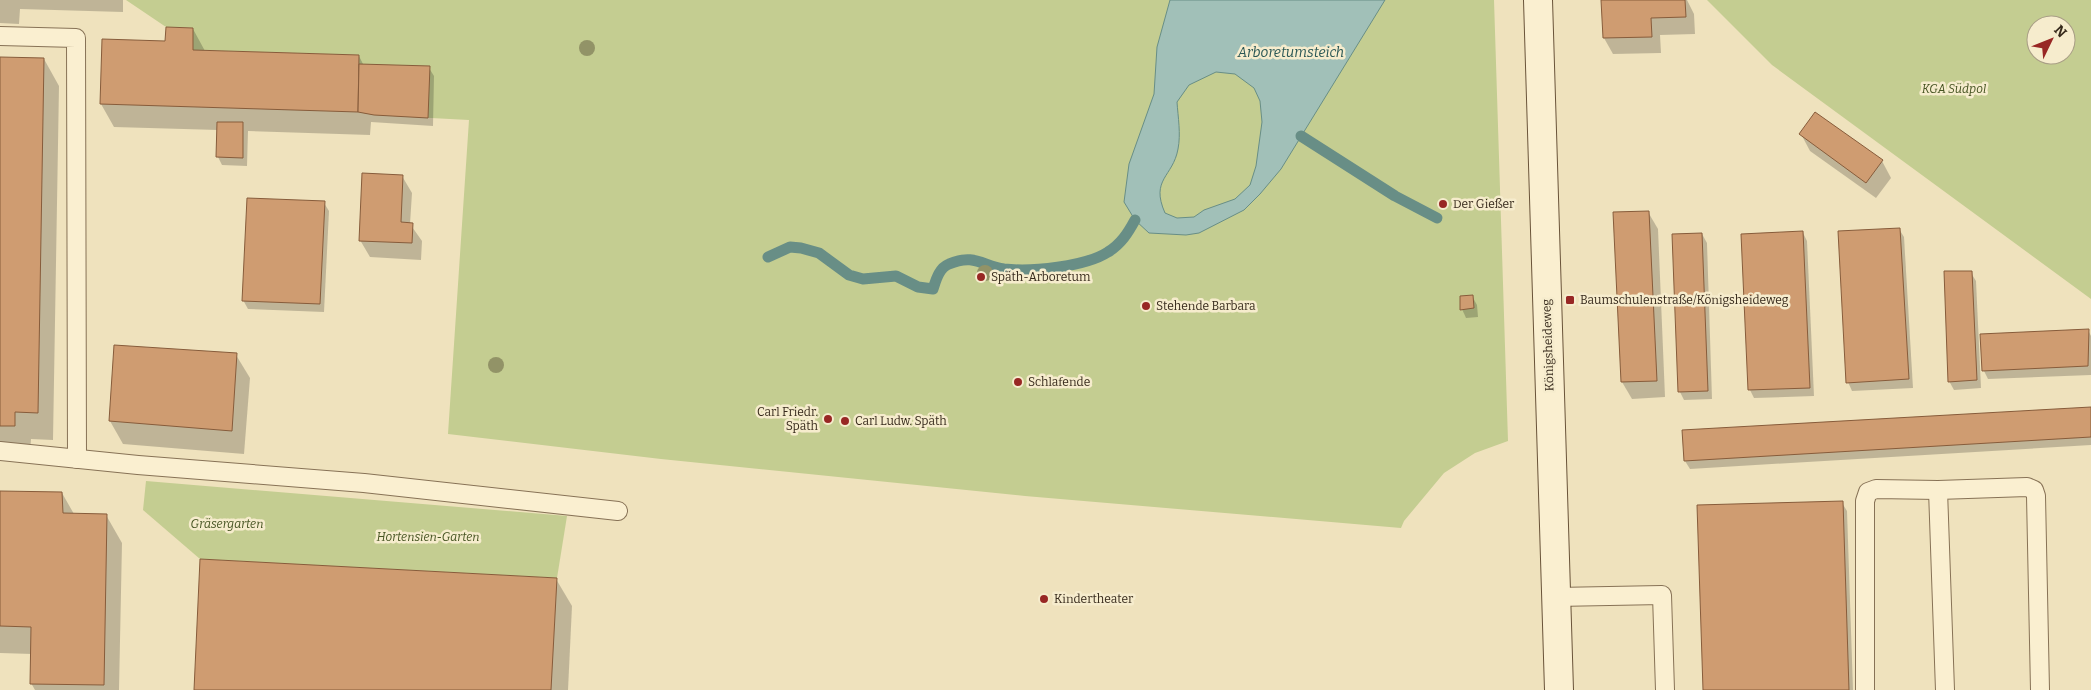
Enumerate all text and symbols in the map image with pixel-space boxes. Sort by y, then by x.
north arrow [2026,15,2076,65]
text: N [2050,22,2070,41]
water label: Arboretumsteich [1237,44,1344,61]
park label: KGA Südpol [1922,82,1986,96]
place label: Der Gießer [1453,197,1515,211]
marker: Der Gießer [1437,198,1449,210]
place label: Späth-Arboretum [991,270,1091,284]
marker: Späth-Arboretum [975,271,987,283]
place label: Baumschulenstraße/Königsheideweg [1580,293,1789,307]
marker: Baumschulenstraße/Königsheideweg [1564,294,1576,306]
street label: Königsheideweg [1539,298,1557,391]
place label: Stehende Barbara [1156,299,1256,313]
marker: Stehende Barbara [1140,300,1152,312]
place label: Schlafende [1028,375,1090,389]
marker: Schlafende [1012,376,1024,388]
place label: Carl Friedr. Späth [757,405,819,433]
marker: Carl Friedr. Späth [822,413,834,425]
place label: Carl Ludw. Späth [855,414,947,428]
marker: Carl Ludw. Späth [839,415,851,427]
park label: Gräsergarten [191,517,263,531]
park label: Hortensien-Garten [376,530,480,544]
place label: Kindertheater [1054,592,1134,606]
marker: Kindertheater [1038,593,1050,605]

